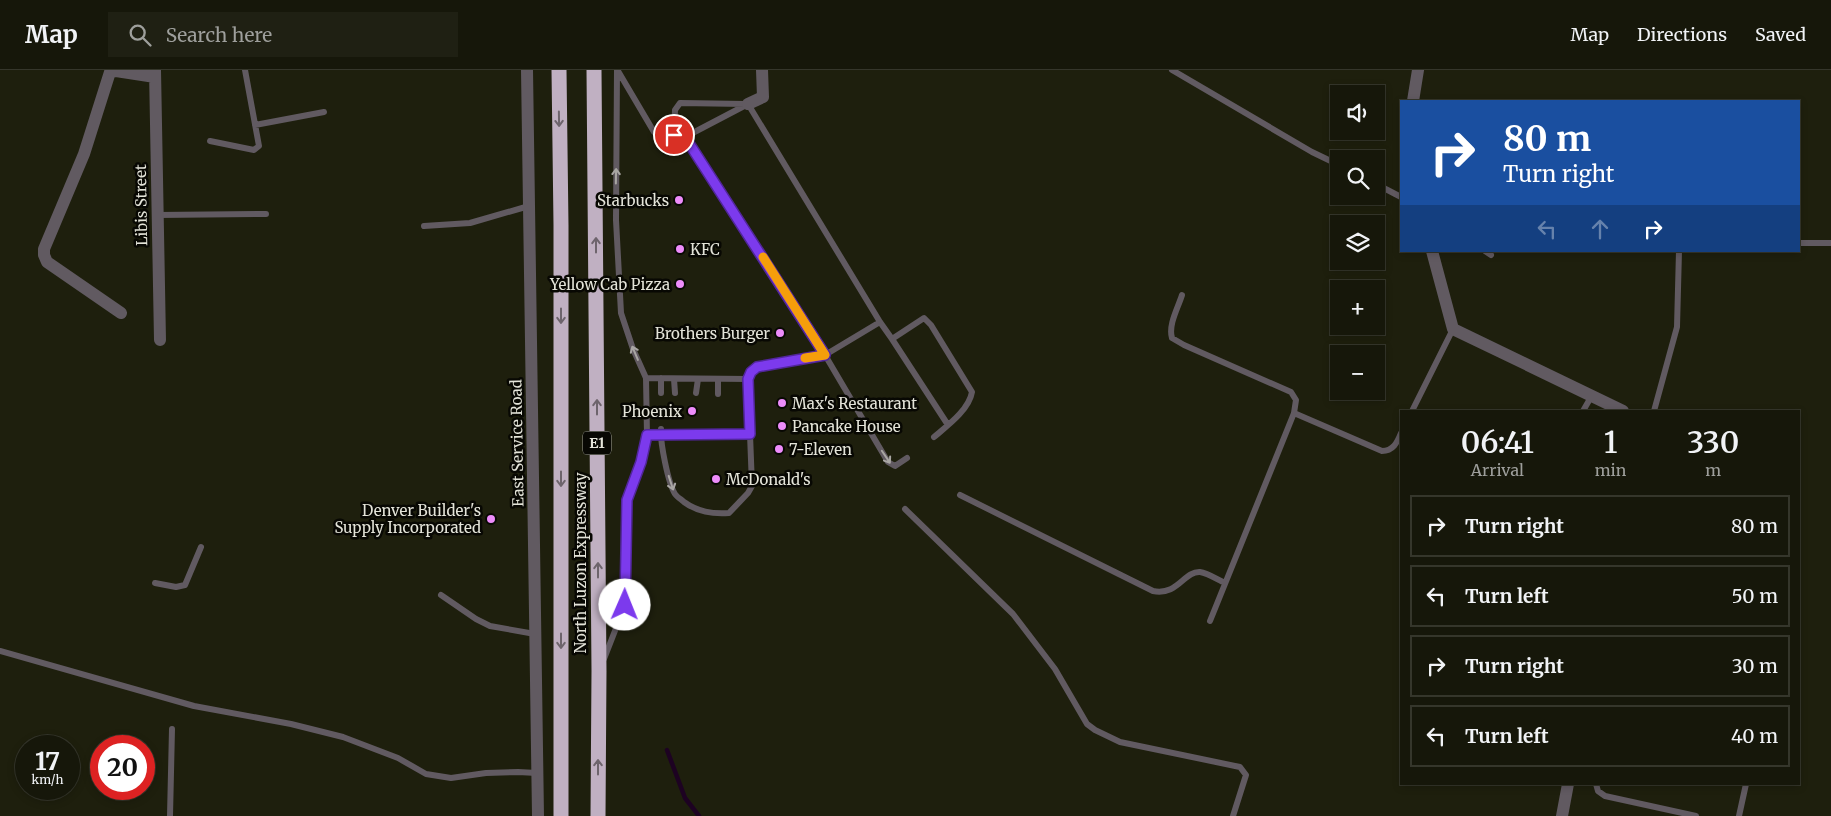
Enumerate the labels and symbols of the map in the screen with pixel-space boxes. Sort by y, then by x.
one-way arrow [555,110,564,126]
pin [653,114,695,156]
street label: Libis Street [131,164,151,246]
one-way arrow [611,168,621,184]
place label: Starbucks [597,191,669,210]
marker: Starbucks [673,194,685,206]
one-way arrow [591,237,600,253]
place label: KFC [690,240,720,259]
marker: KFC [674,243,686,255]
place label: Yellow Cab Pizza [549,275,670,294]
marker: Yellow Cab Pizza [674,278,686,290]
one-way arrow [556,308,566,324]
place label: Brothers Burger [655,324,770,343]
marker: Brothers Burger [774,327,786,339]
one-way arrow [630,346,640,361]
street label: East Service Road [506,379,528,507]
place label: Max's Restaurant [792,394,917,413]
marker: Max's Restaurant [776,397,788,409]
one-way arrow [592,400,602,416]
place label: Phoenix [622,402,682,421]
marker: Phoenix [686,405,698,417]
place label: Pancake House [792,417,901,436]
marker: Pancake House [776,420,788,432]
road number: E1 [583,432,611,454]
place label: 7-Eleven [789,440,852,459]
marker: 7-Eleven [773,443,785,455]
one-way arrow [881,450,891,464]
one-way arrow [556,470,566,486]
place label: McDonald's [726,470,811,489]
street label: North Luzon Expressway [571,472,590,654]
marker: McDonald's [710,473,722,485]
one-way arrow [667,474,677,490]
place label: Denver Builder's Supply Incorporated [334,501,481,537]
marker: Denver Builder's Supply Incorporated [485,513,497,525]
one-way arrow [593,562,603,578]
position arrow [598,578,650,630]
one-way arrow [556,632,566,649]
speed limit sign: 20 [90,735,155,800]
one-way arrow [593,760,603,776]

